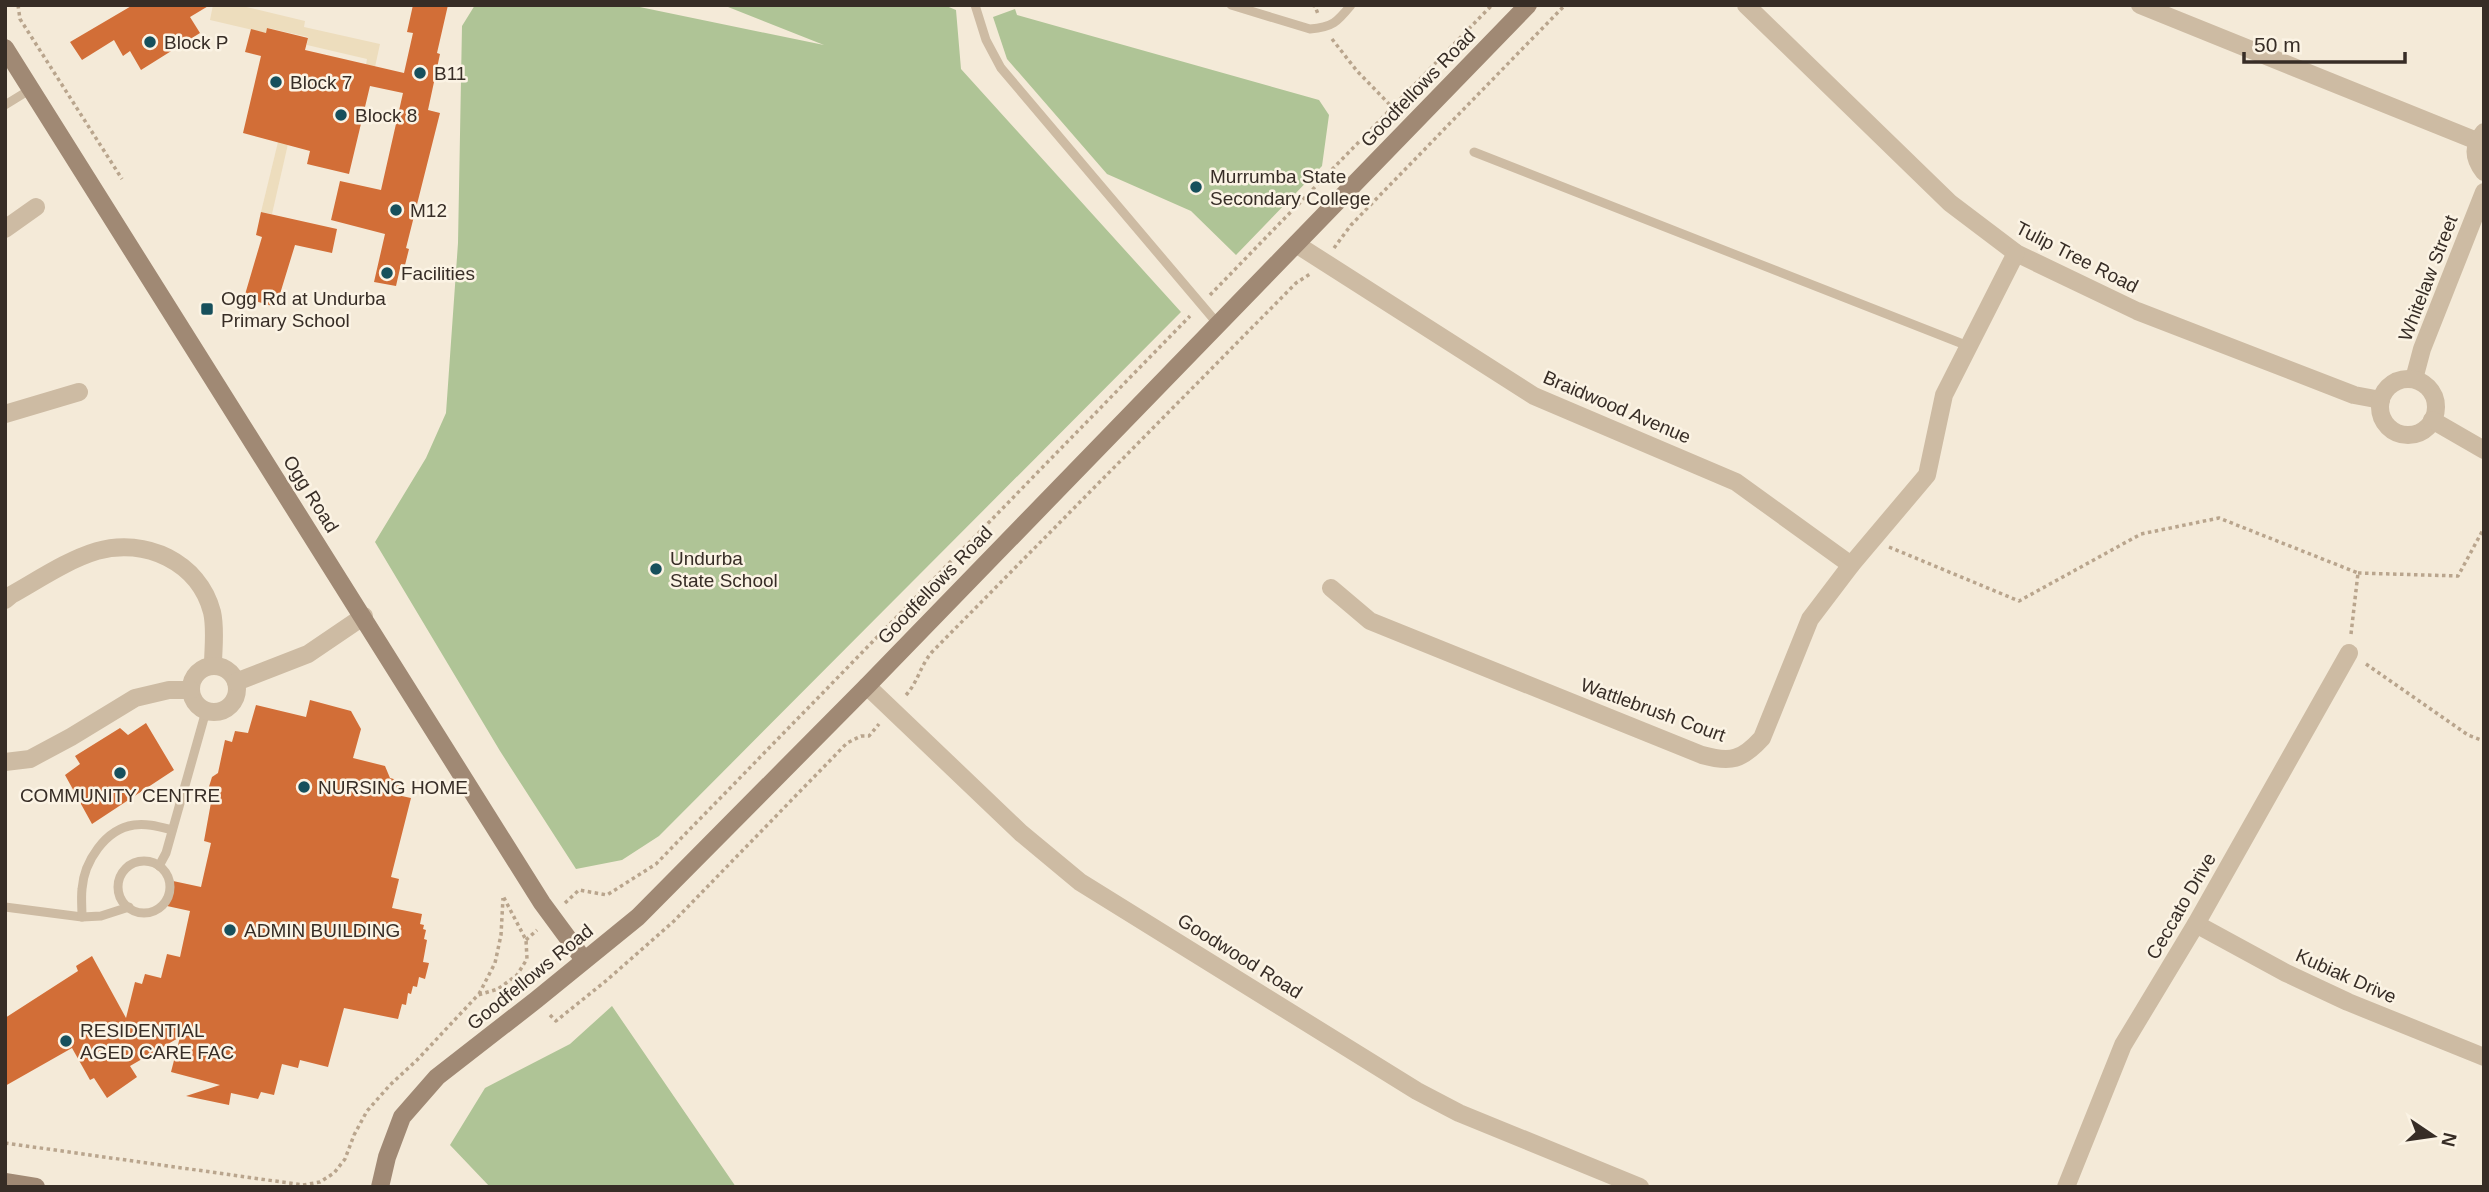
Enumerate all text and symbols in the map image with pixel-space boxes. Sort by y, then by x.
scale bar [2244,21,2405,65]
street label: Goodfellows Road [1357,25,1479,151]
place label: Block P [164,32,228,53]
text: 50 m [2254,33,2301,56]
marker: Block P [142,34,158,50]
place label: B11 [434,63,466,84]
marker: B11 [412,65,428,81]
place label: Block 7 [290,72,352,93]
marker: Block 7 [268,74,284,90]
place label: Block 8 [355,105,417,126]
marker: Block 8 [333,107,349,123]
place label: Murrumba State Secondary College [1210,166,1371,209]
marker: Murrumba State Secondary College [1188,179,1204,195]
place label: M12 [410,200,447,221]
marker: M12 [388,202,404,218]
street label: Whitelaw Street [2394,211,2462,344]
street label: Tulip Tree Road [2012,217,2142,297]
place label: Facilities [401,263,475,284]
marker: Facilities [379,265,395,281]
place label: Ogg Rd at Undurba Primary School [221,288,386,331]
marker: Ogg Rd at Undurba Primary School [199,301,215,317]
street label: Braidwood Avenue [1540,366,1694,448]
street label: Ogg Road [279,452,343,536]
street label: Goodfellows Road [874,522,996,648]
place label: Undurba State School [670,548,778,591]
marker: Undurba State School [648,561,664,577]
street label: Wattlebrush Court [1578,674,1729,746]
marker: COMMUNITY CENTRE [112,765,128,781]
place label: NURSING HOME [318,777,468,798]
marker: NURSING HOME [296,779,312,795]
place label: COMMUNITY CENTRE [20,785,220,806]
street label: Ceccato Drive [2142,849,2220,963]
street label: Goodwood Road [1174,909,1306,1003]
place label: ADMIN BUILDING [244,920,400,941]
street label: Goodfellows Road [463,920,597,1034]
marker: ADMIN BUILDING [222,922,238,938]
street label: Kubiak Drive [2293,945,2399,1007]
place label: RESIDENTIAL AGED CARE FAC [80,1020,234,1063]
marker: RESIDENTIAL AGED CARE FAC [58,1033,74,1049]
north arrow [2398,1101,2468,1171]
text: N [2437,1131,2461,1149]

